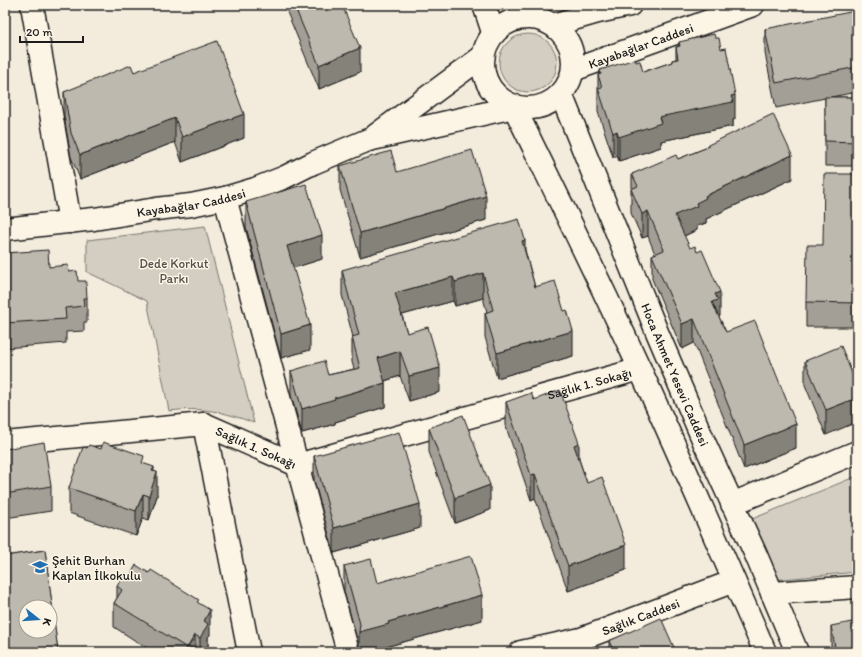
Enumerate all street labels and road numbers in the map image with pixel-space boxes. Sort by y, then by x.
street label: Kayabağlar Caddesi [586,20,695,72]
street label: Kayabağlar Caddesi [136,185,247,220]
street label: Hoca Ahmet Yesevi Caddesi [638,301,712,448]
street label: Sağlık 1. Sokağı [546,365,633,403]
street label: Sağlık 1. Sokağı [213,423,299,472]
street label: Sağlık Caddesi [600,595,682,638]

